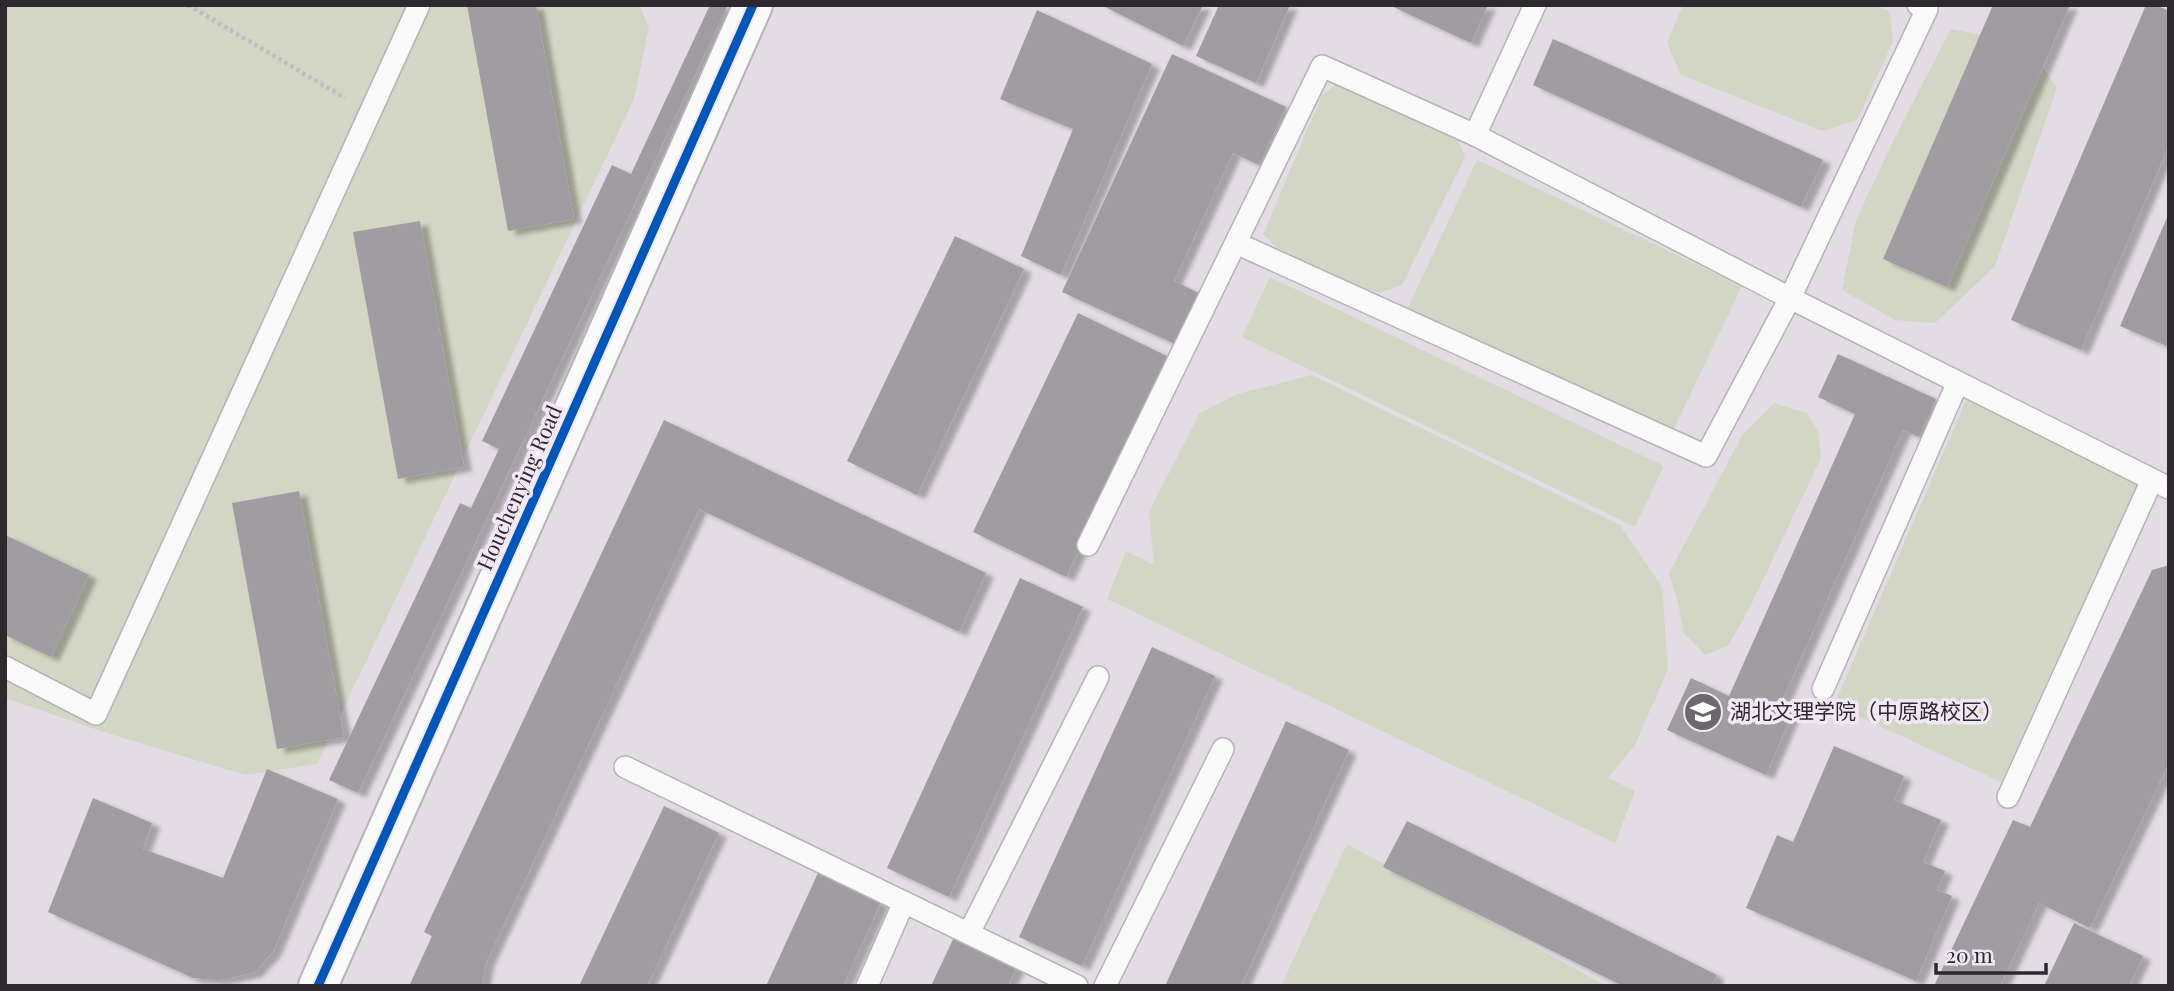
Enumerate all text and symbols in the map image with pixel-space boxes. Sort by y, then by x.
street label: Houchenying Road [469,400,567,574]
school or university icon: 湖北文理学院（中原路校区） [1682,691,1724,733]
place label: 湖北文理学院（中原路校区） [1730,696,2003,724]
scale bar [1936,932,2046,976]
text: 20 m [1946,940,1993,968]

